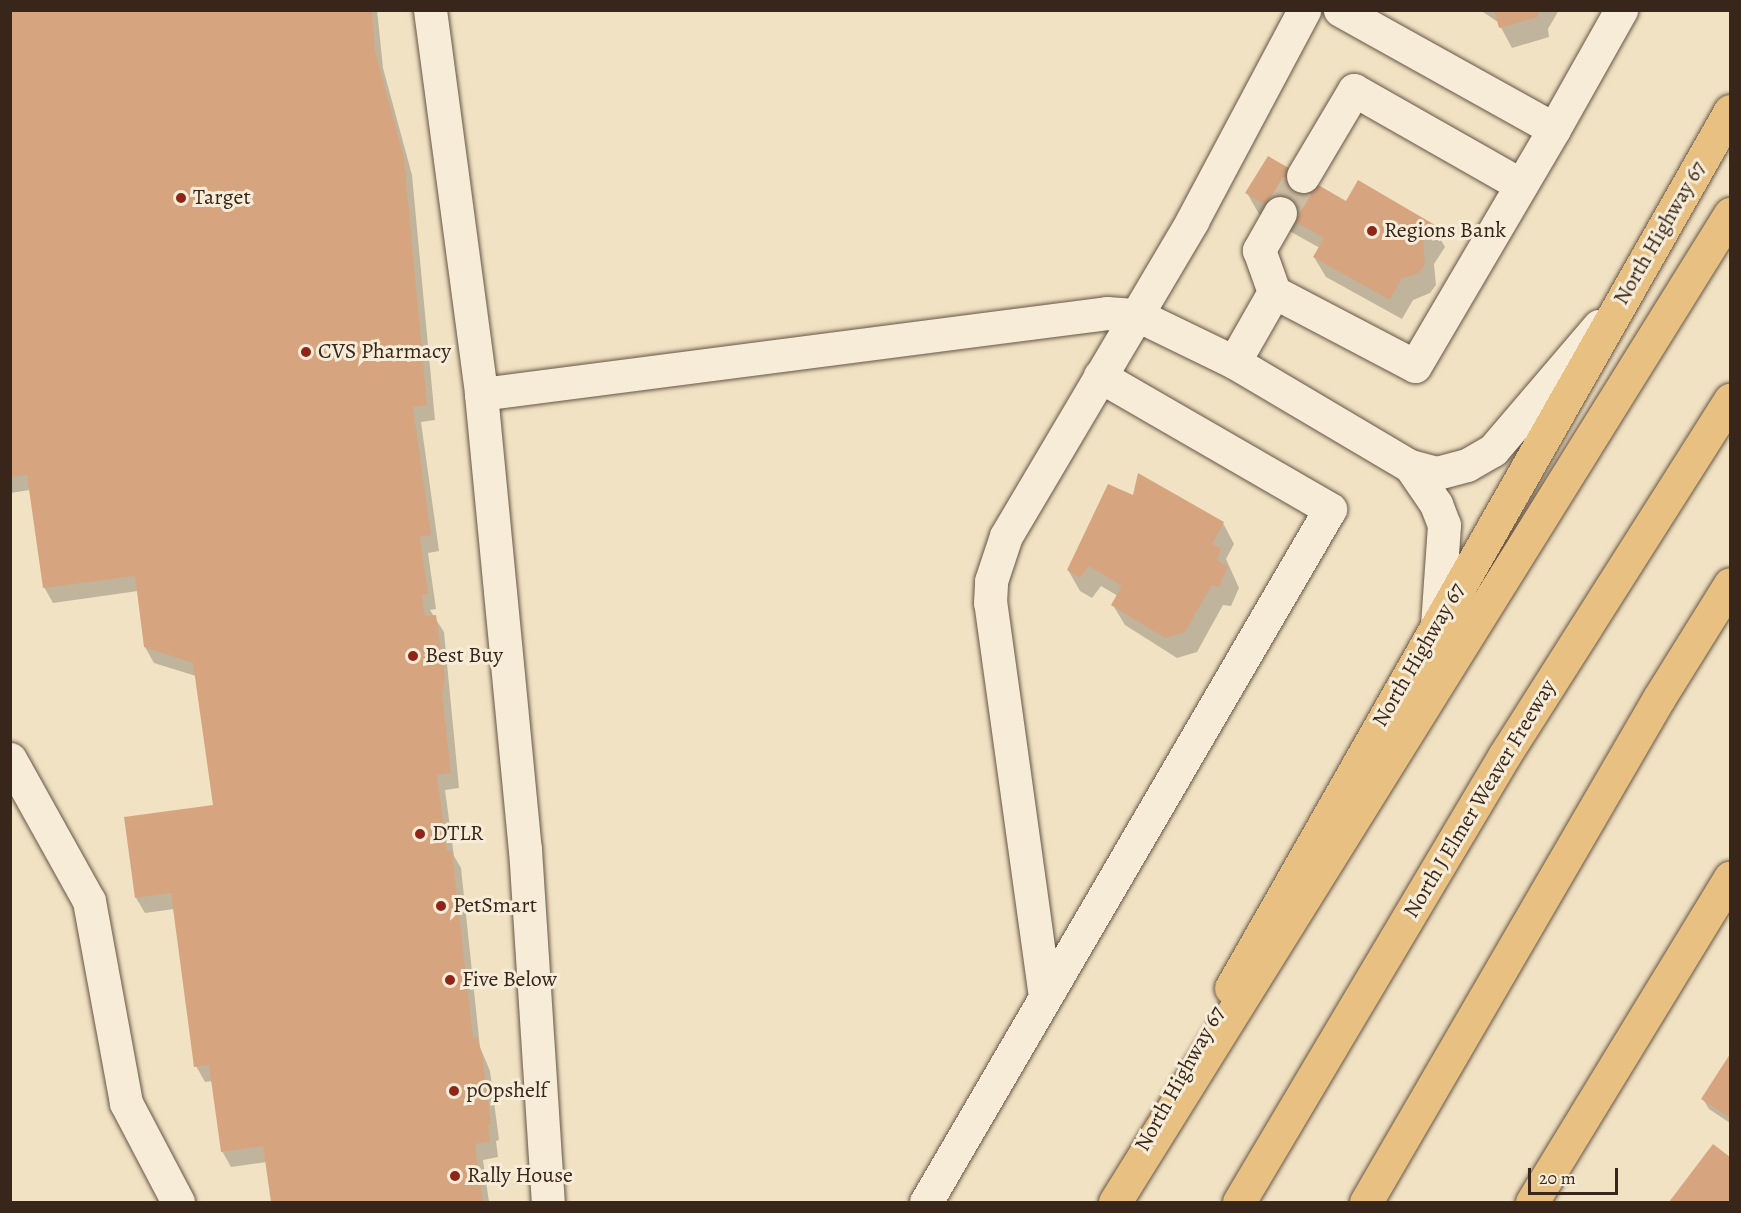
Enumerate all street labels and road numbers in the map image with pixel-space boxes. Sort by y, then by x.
street label: North Highway 67 [1608,156,1712,310]
street label: North Highway 67 [1367,578,1471,732]
street label: North J Elmer Weaver Freeway [1398,675,1562,923]
street label: North Highway 67 [1129,1002,1231,1156]

